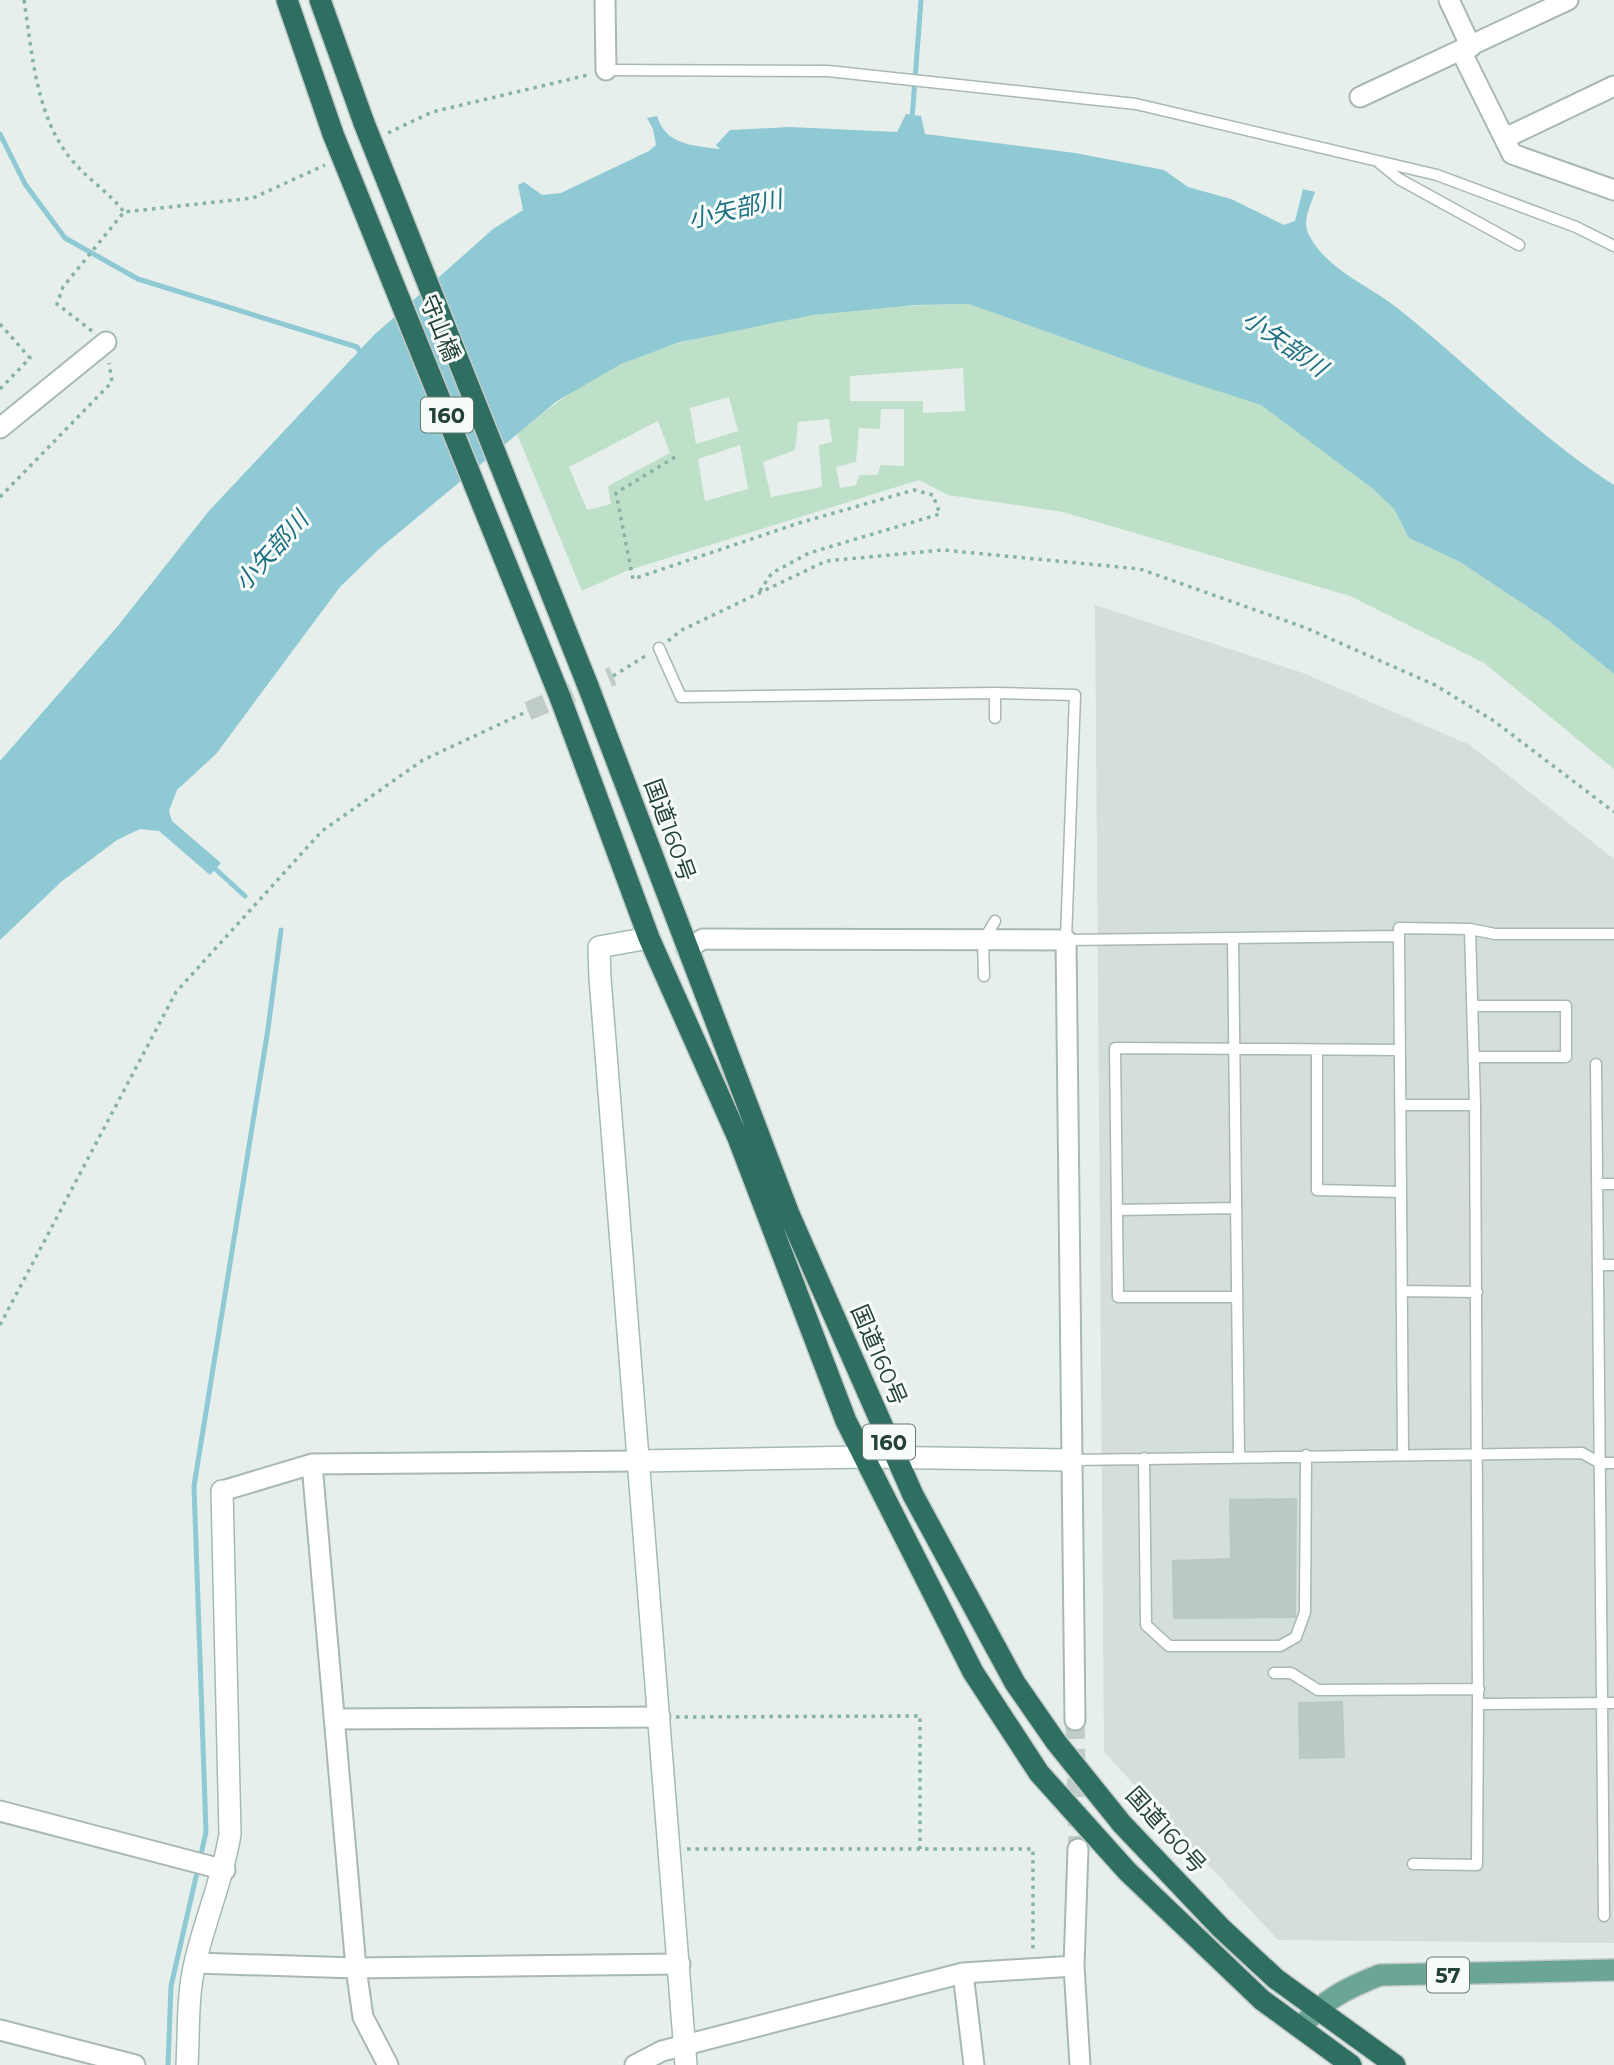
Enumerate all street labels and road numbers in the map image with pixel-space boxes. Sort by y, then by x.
street label: 守山橋 [414,291,466,365]
road number: 160 [421,398,473,432]
street label: 国道160号 [639,775,701,885]
street label: 国道160号 [845,1300,913,1410]
road number: 160 [863,1424,915,1460]
street label: 国道160号 [1120,1781,1212,1879]
road number: 57 [1427,1958,1469,1993]

